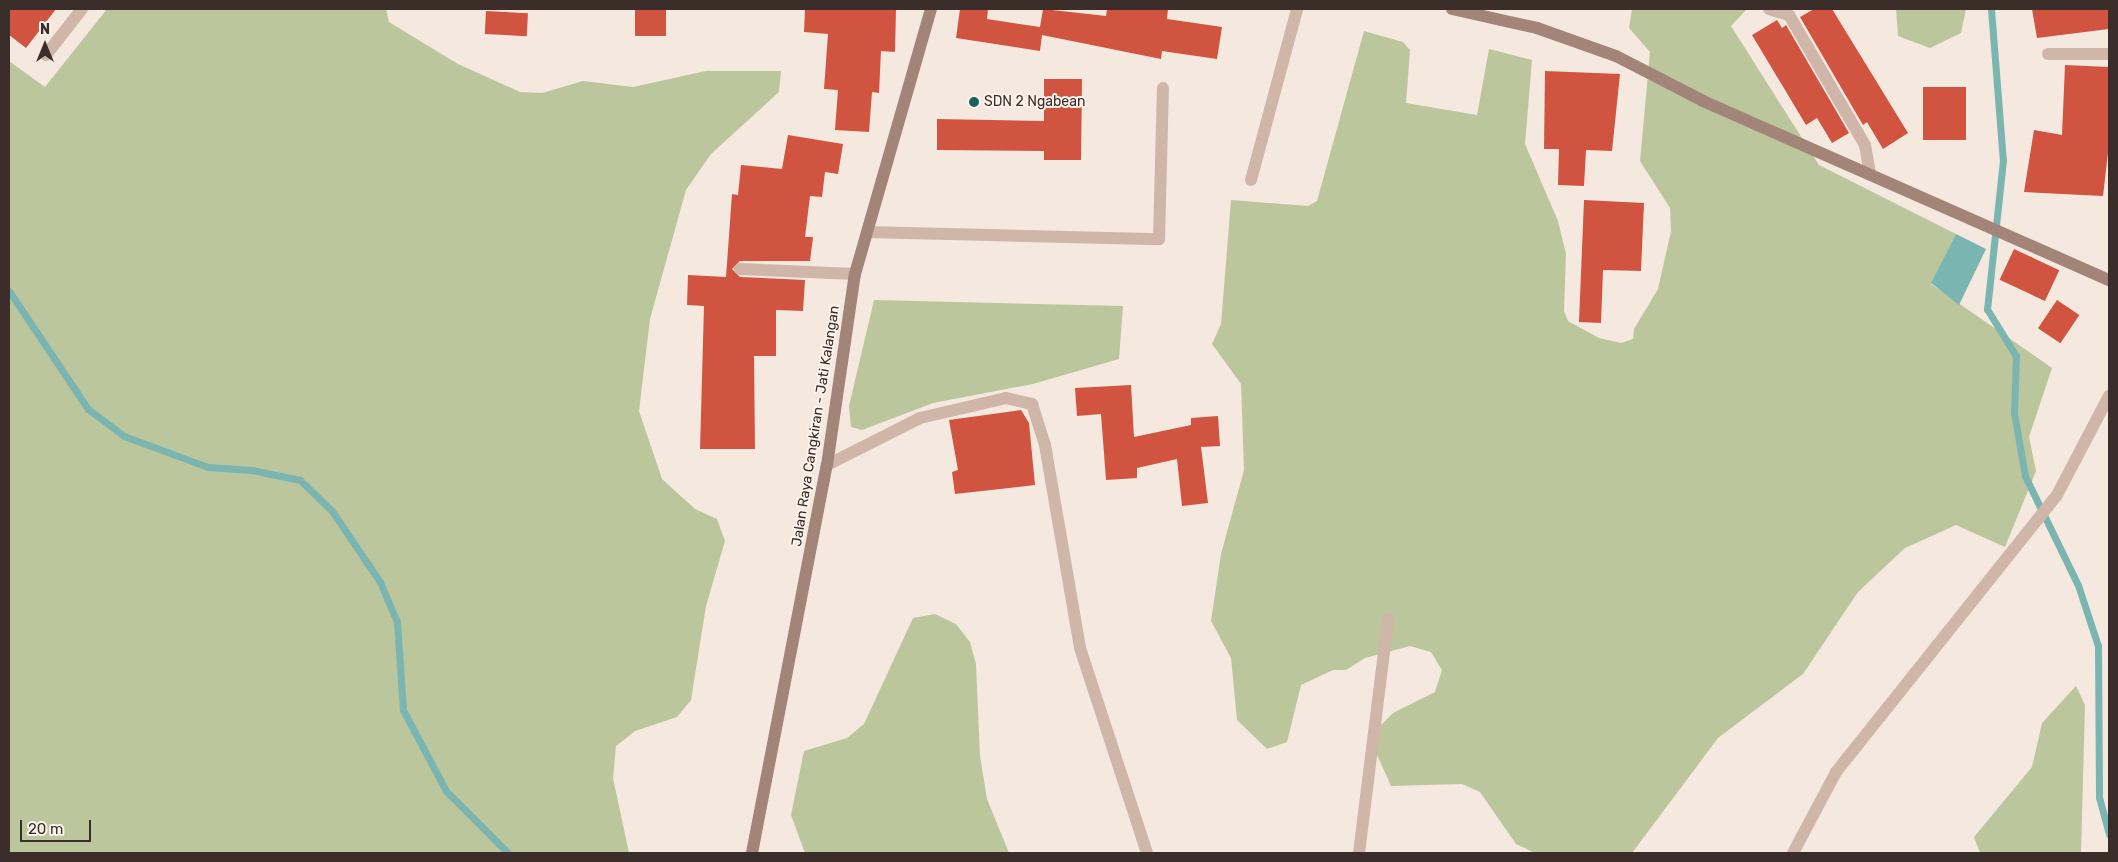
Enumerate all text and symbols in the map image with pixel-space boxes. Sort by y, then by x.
north arrow [20,20,70,70]
text: N [40,21,50,38]
place label: SDN 2 Ngabean [984,94,1085,110]
marker: SDN 2 Ngabean [968,96,980,108]
street label: Jalan Raya Cangkiran - Jati Kalangan [789,304,843,548]
scale bar [22,810,94,842]
text: 20 m [28,820,63,838]

